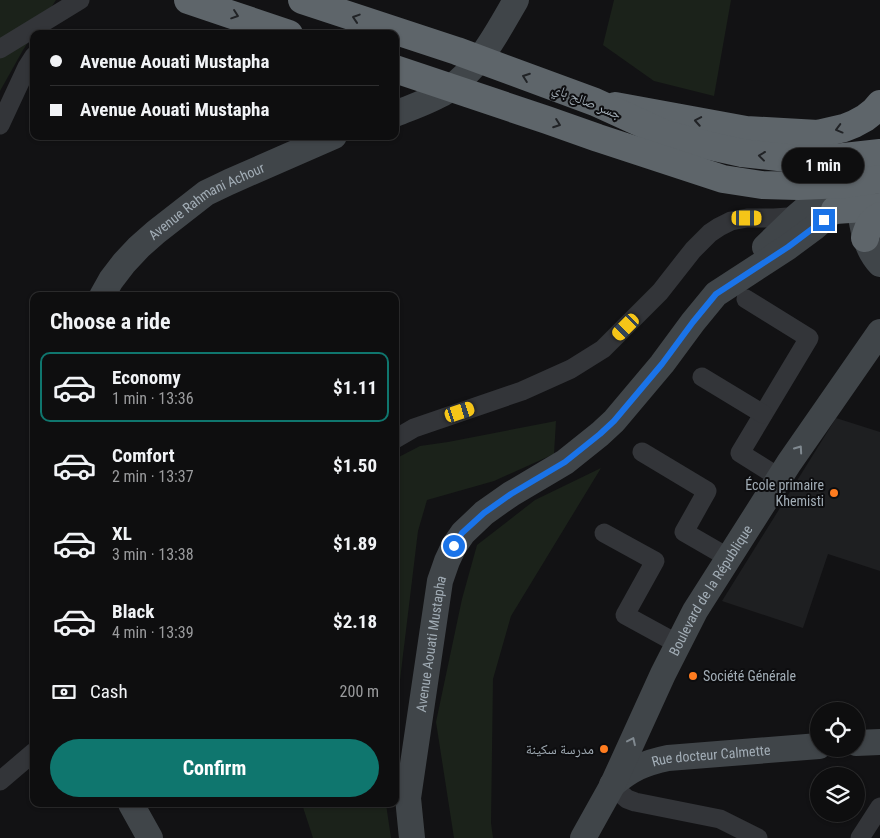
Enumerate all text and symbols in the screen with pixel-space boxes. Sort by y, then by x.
one-way arrow [230,10,238,20]
one-way arrow [352,13,360,23]
text: Avenue Aouati Mustapha [80,50,269,73]
one-way arrow [522,73,531,83]
street label: جسر صالح باي [549,80,624,125]
text: Avenue Aouati Mustapha [80,98,269,121]
one-way arrow [693,117,702,127]
one-way arrow [553,118,561,128]
one-way arrow [836,123,844,133]
callout: 1 min [783,148,865,182]
one-way arrow [757,151,765,162]
text: 1 min [805,156,841,175]
street label: Avenue Rahmani Achour [145,159,267,243]
route end [813,209,835,231]
car [732,211,762,226]
text: Choose a ride [50,309,171,334]
car [610,311,641,343]
icon: car [52,365,97,410]
text: Economy [112,366,181,389]
text: $1.11 [333,376,377,399]
text: 1 min · 13:36 [112,389,194,408]
car [443,400,476,424]
icon: car [52,443,97,488]
text: Comfort [112,444,175,467]
one-way arrow [793,445,802,454]
text: $1.50 [333,454,377,477]
text: 2 min · 13:37 [112,467,194,486]
place label: École primaire Khemisti [745,476,824,509]
marker: École primaire Khemisti [828,487,840,499]
icon: car [52,521,97,566]
text: XL [112,522,132,545]
street label: Boulevard de la République [666,522,756,658]
text: $1.89 [333,532,377,555]
route start [443,535,465,557]
text: 3 min · 13:38 [112,545,194,564]
street label: Avenue Aouati Mustapha [413,573,449,713]
icon: car [52,599,97,644]
text: Black [112,600,154,623]
text: $2.18 [333,610,377,633]
text: 4 min · 13:39 [112,623,194,642]
place label: Société Générale [703,668,797,684]
marker: Société Générale [687,670,699,682]
icon: cash [50,678,78,706]
text: Cash [90,680,128,703]
text: 200 m [340,682,379,701]
map controls [810,702,865,822]
button: locate [810,702,865,757]
one-way arrow [626,737,637,746]
button: Confirm [50,739,379,797]
place label: مدرسة سكينة [526,741,594,758]
street label: Rue docteur Calmette [650,742,771,770]
marker: مدرسة سكينة [598,743,610,755]
button: layers [810,767,865,822]

